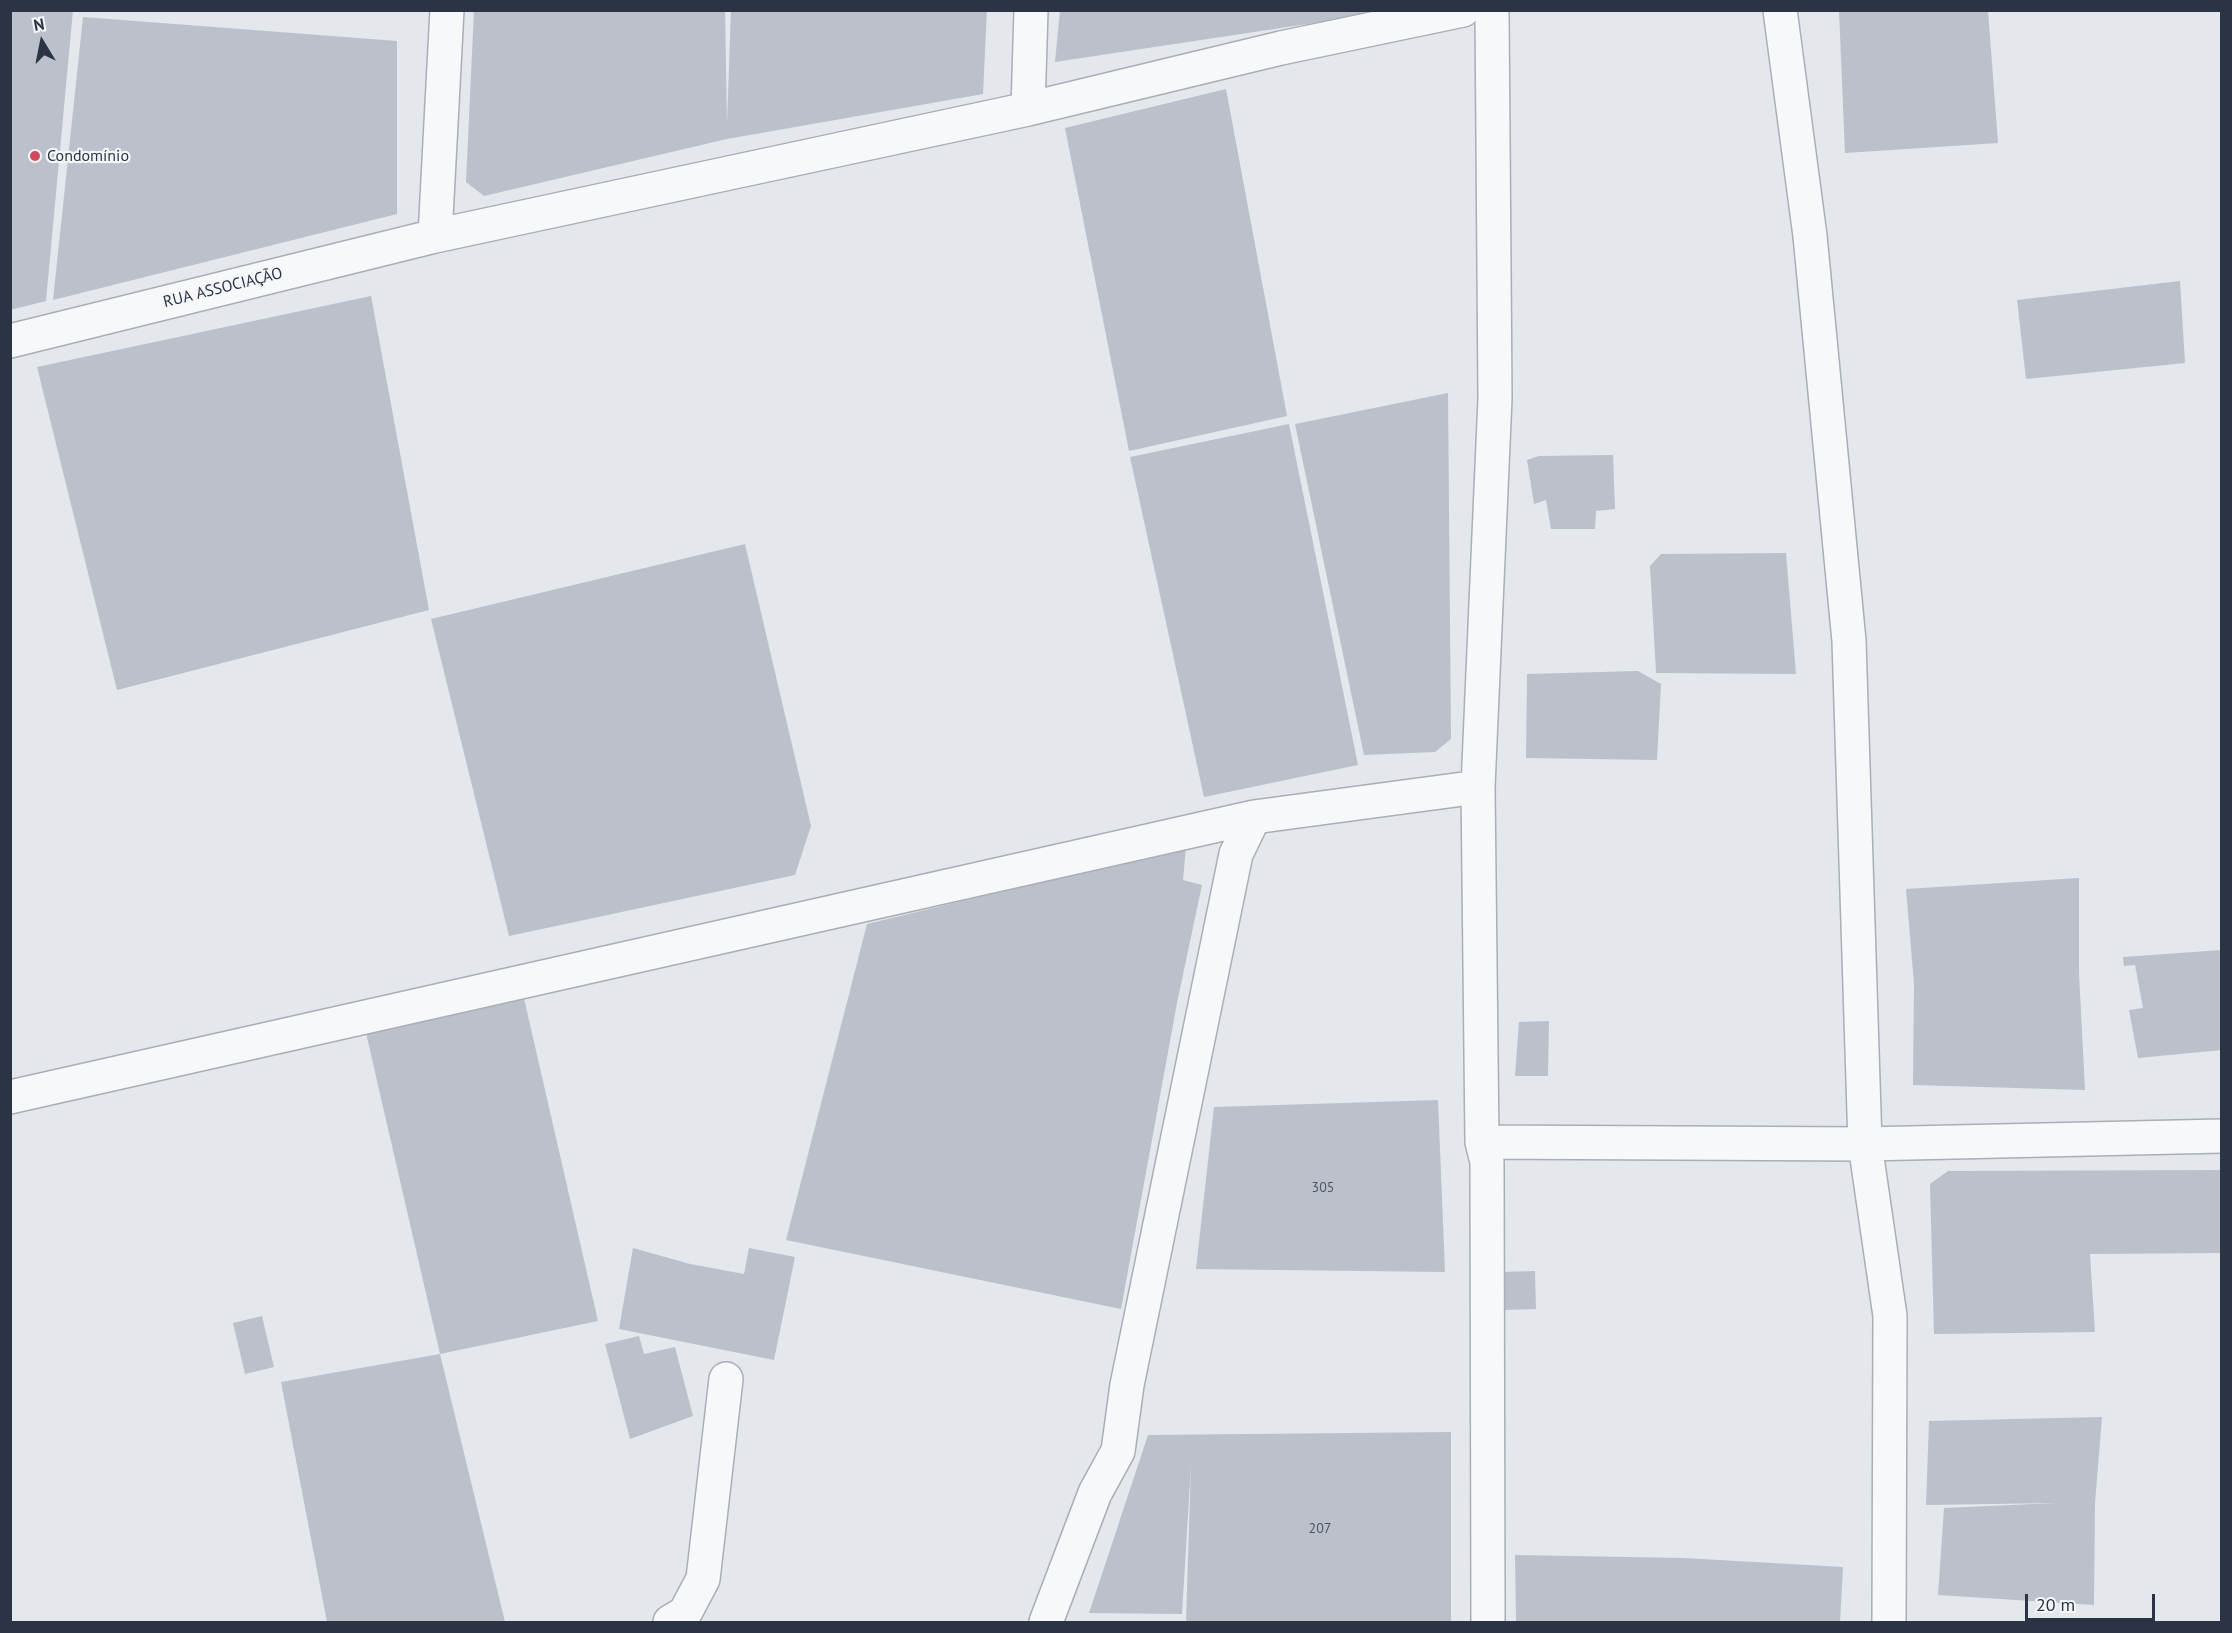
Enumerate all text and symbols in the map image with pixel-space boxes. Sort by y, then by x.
north arrow [12,12,72,72]
text: N [32,14,46,35]
place label: Condomínio [47,146,129,166]
marker: Condomínio [28,149,42,163]
street label: RUA ASSOCIAÇÃO [161,264,285,312]
house number: 305 [1312,1180,1334,1196]
house number: 207 [1309,1521,1331,1537]
scale bar [2028,1582,2158,1620]
text: 20 m [2036,1593,2075,1616]

